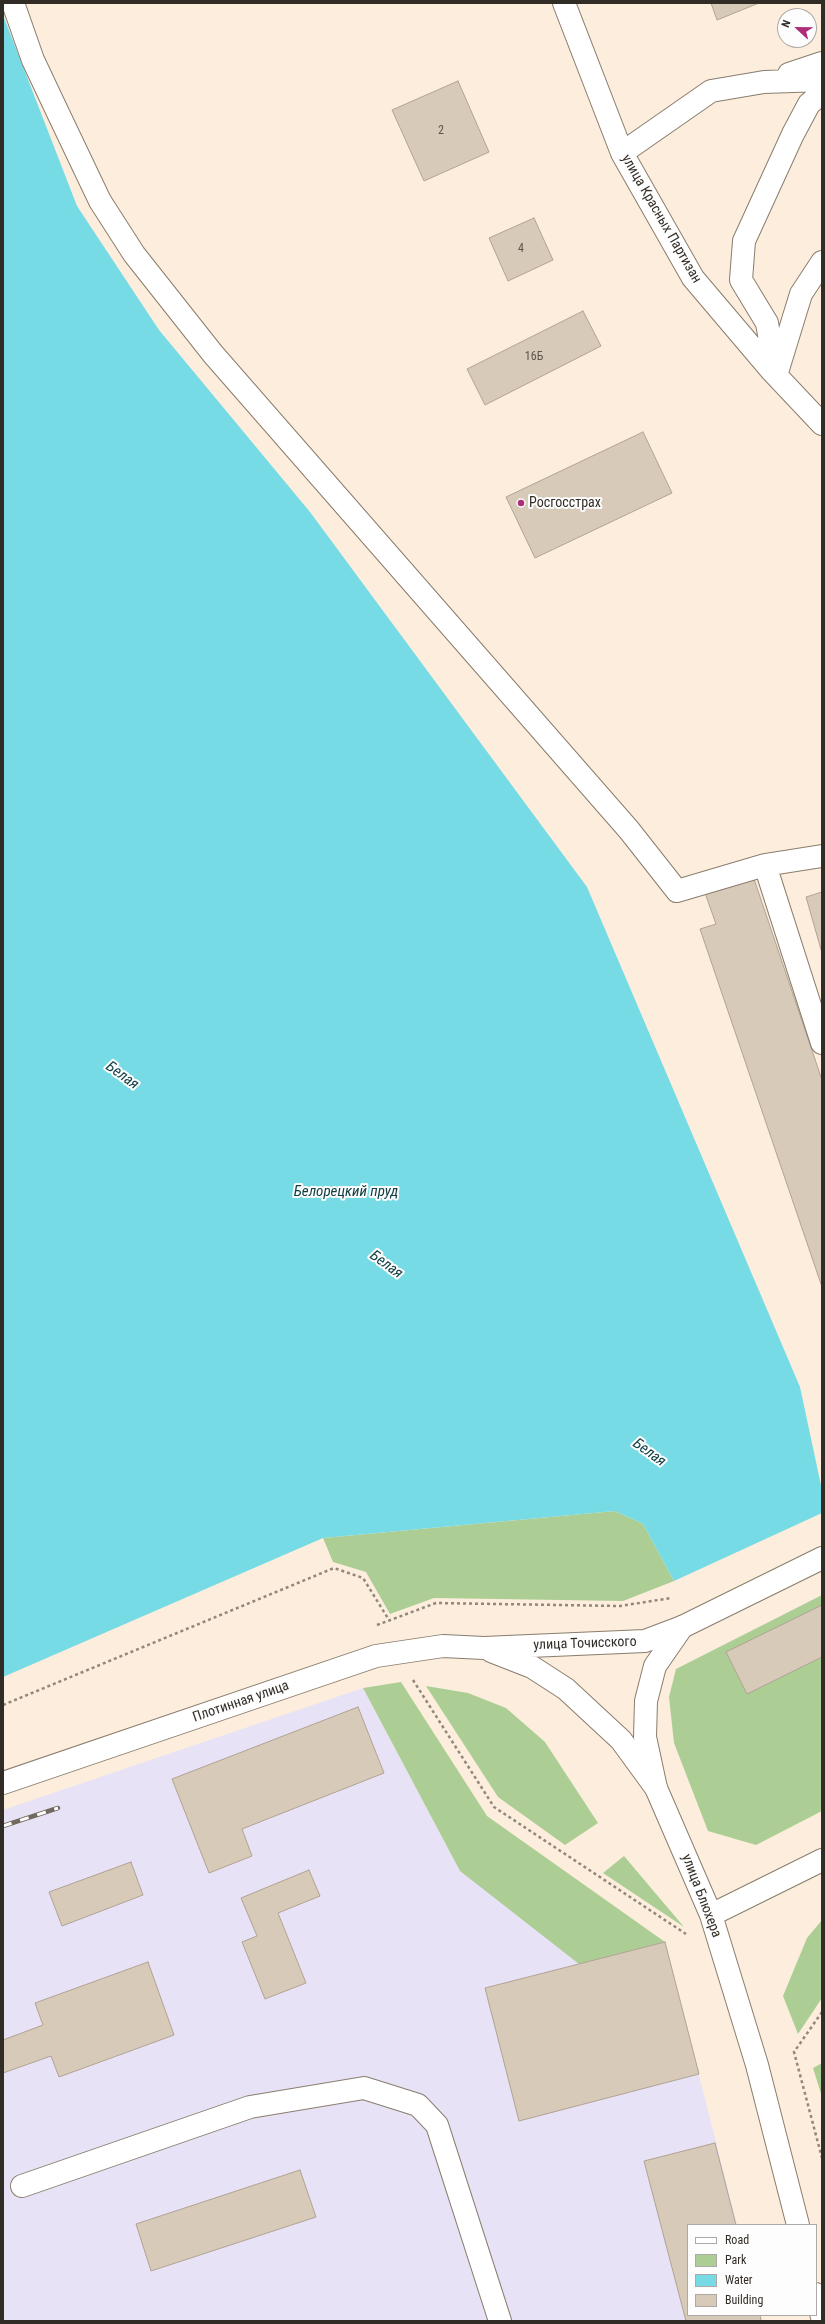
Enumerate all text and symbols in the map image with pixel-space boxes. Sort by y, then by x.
north arrow [777,8,817,48]
text: N [779,18,794,29]
house number: 2 [438,124,444,138]
street label: улица Красных Партизан [617,152,705,286]
house number: 4 [518,242,524,256]
house number: 16Б [525,350,543,364]
place label: Росгосстрах [529,495,601,511]
marker: Росгосстрах [516,498,526,508]
water label: Белая [102,1058,142,1094]
water label: Белорецкий пруд [294,1183,398,1201]
water label: Белая [366,1247,406,1283]
water label: Белая [629,1435,669,1471]
street label: улица Точисского [533,1634,637,1654]
street label: Плотинная улица [191,1678,291,1726]
street label: улица Блюхера [677,1852,725,1940]
legend [687,2224,817,2316]
text: Road [725,2233,749,2247]
text: Park [725,2253,746,2267]
text: Water [725,2273,753,2287]
text: Building [725,2293,763,2307]

